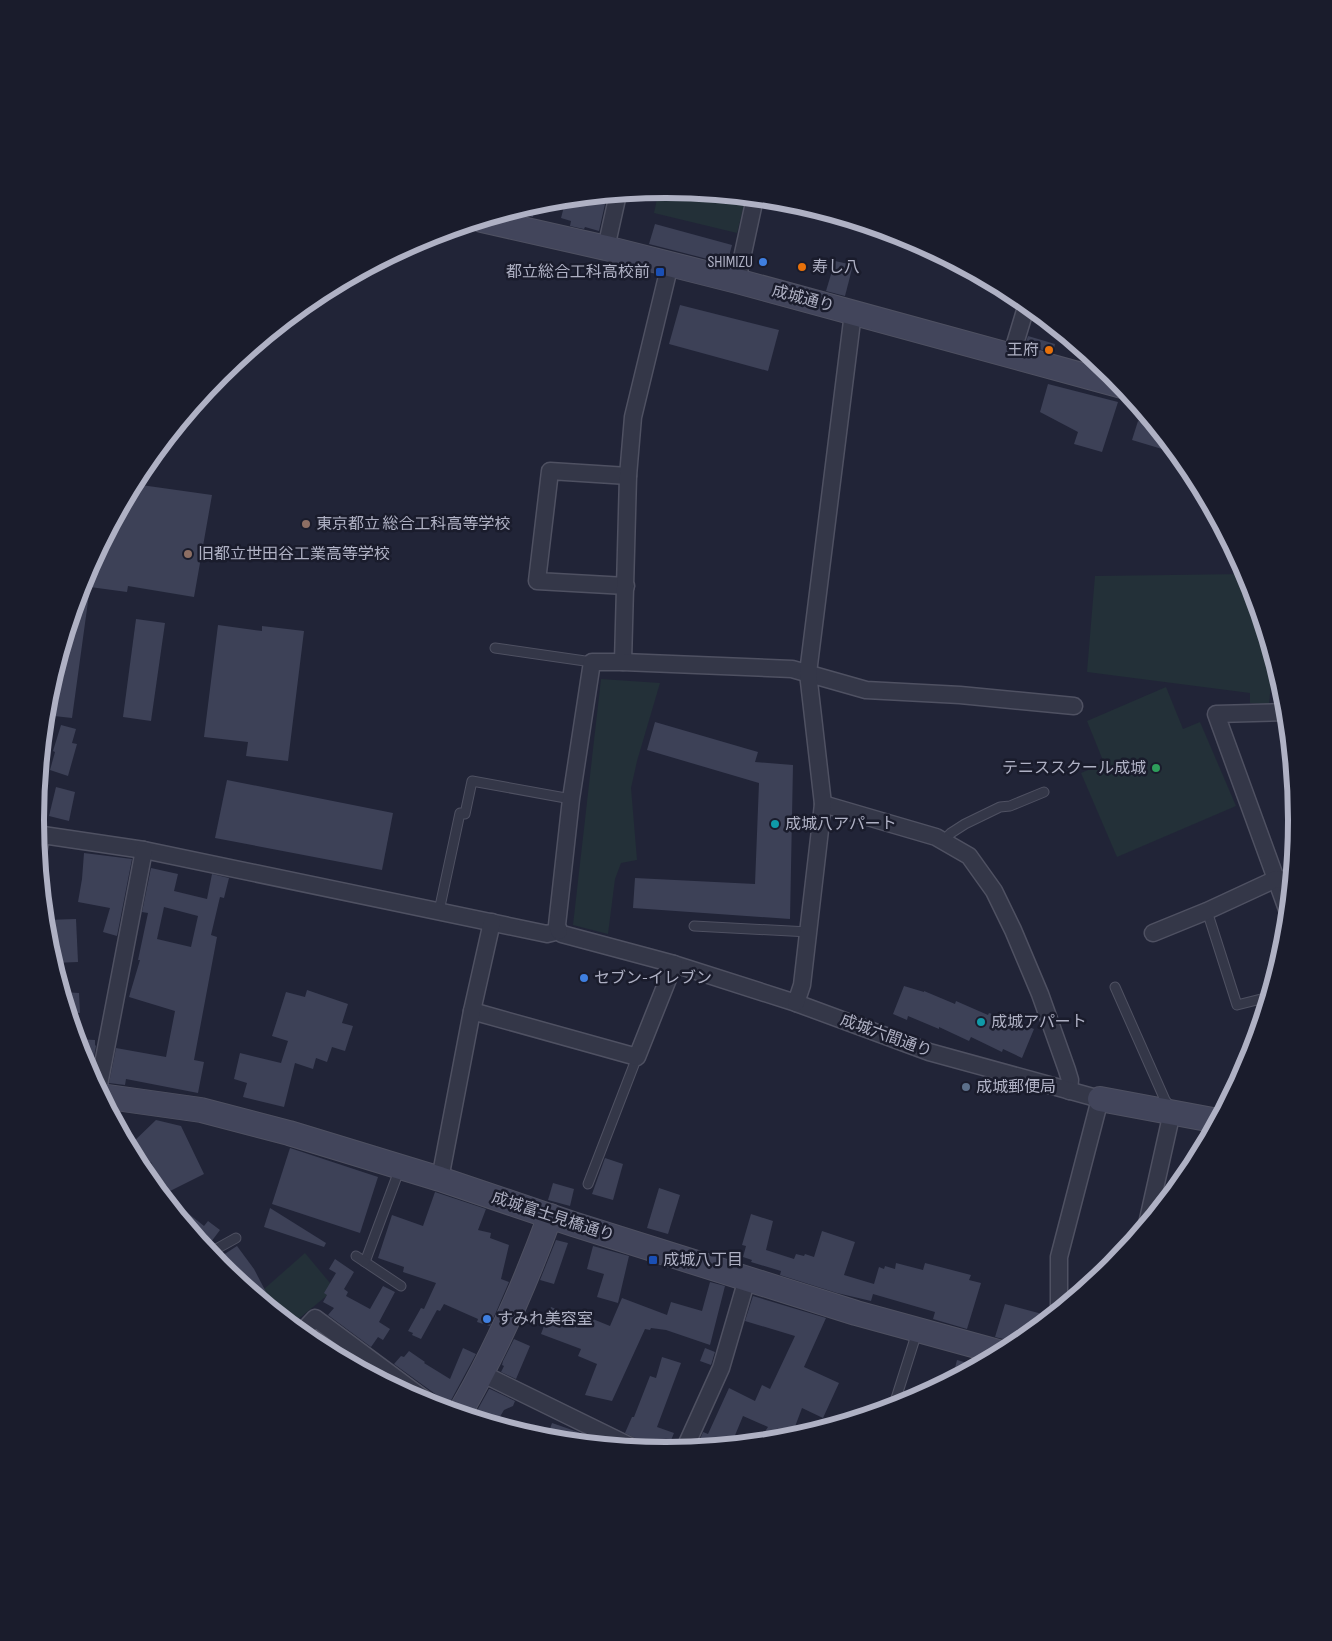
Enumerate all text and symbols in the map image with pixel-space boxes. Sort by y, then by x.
place label: SHIMIZU [707,253,753,272]
marker: SHIMIZU [757,256,769,268]
place label: 寿し八 [812,258,860,277]
marker: 寿し八 [796,261,808,273]
place label: 都立総合工科高校前 [506,263,650,282]
marker: 都立総合工科高校前 [654,266,666,278]
street label: 成城通り [770,282,836,316]
place label: 王府 [1007,341,1039,360]
marker: 王府 [1043,344,1055,356]
place label: 東京都立 総合工科高等学校 [316,515,511,534]
marker: 東京都立 総合工科高等学校 [300,518,312,530]
place label: 旧都立世田谷工業高等学校 [198,545,390,564]
marker: 旧都立世田谷工業高等学校 [182,548,194,560]
place label: テニススクール成城 [1002,759,1146,778]
marker: テニススクール成城 [1150,762,1162,774]
place label: 成城八アパート [785,815,897,834]
marker: 成城八アパート [769,818,781,830]
place label: セブン-イレブン [594,969,712,988]
marker: セブン-イレブン [578,972,590,984]
street label: 成城六間通り [838,1011,934,1061]
place label: 成城アパート [991,1013,1087,1032]
marker: 成城アパート [975,1016,987,1028]
place label: 成城郵便局 [976,1078,1056,1097]
marker: 成城郵便局 [960,1081,972,1093]
street label: 成城富士見橋通り [489,1188,617,1246]
place label: 成城八丁目 [663,1251,743,1270]
marker: 成城八丁目 [647,1254,659,1266]
place label: すみれ美容室 [497,1310,593,1329]
marker: すみれ美容室 [481,1313,493,1325]

